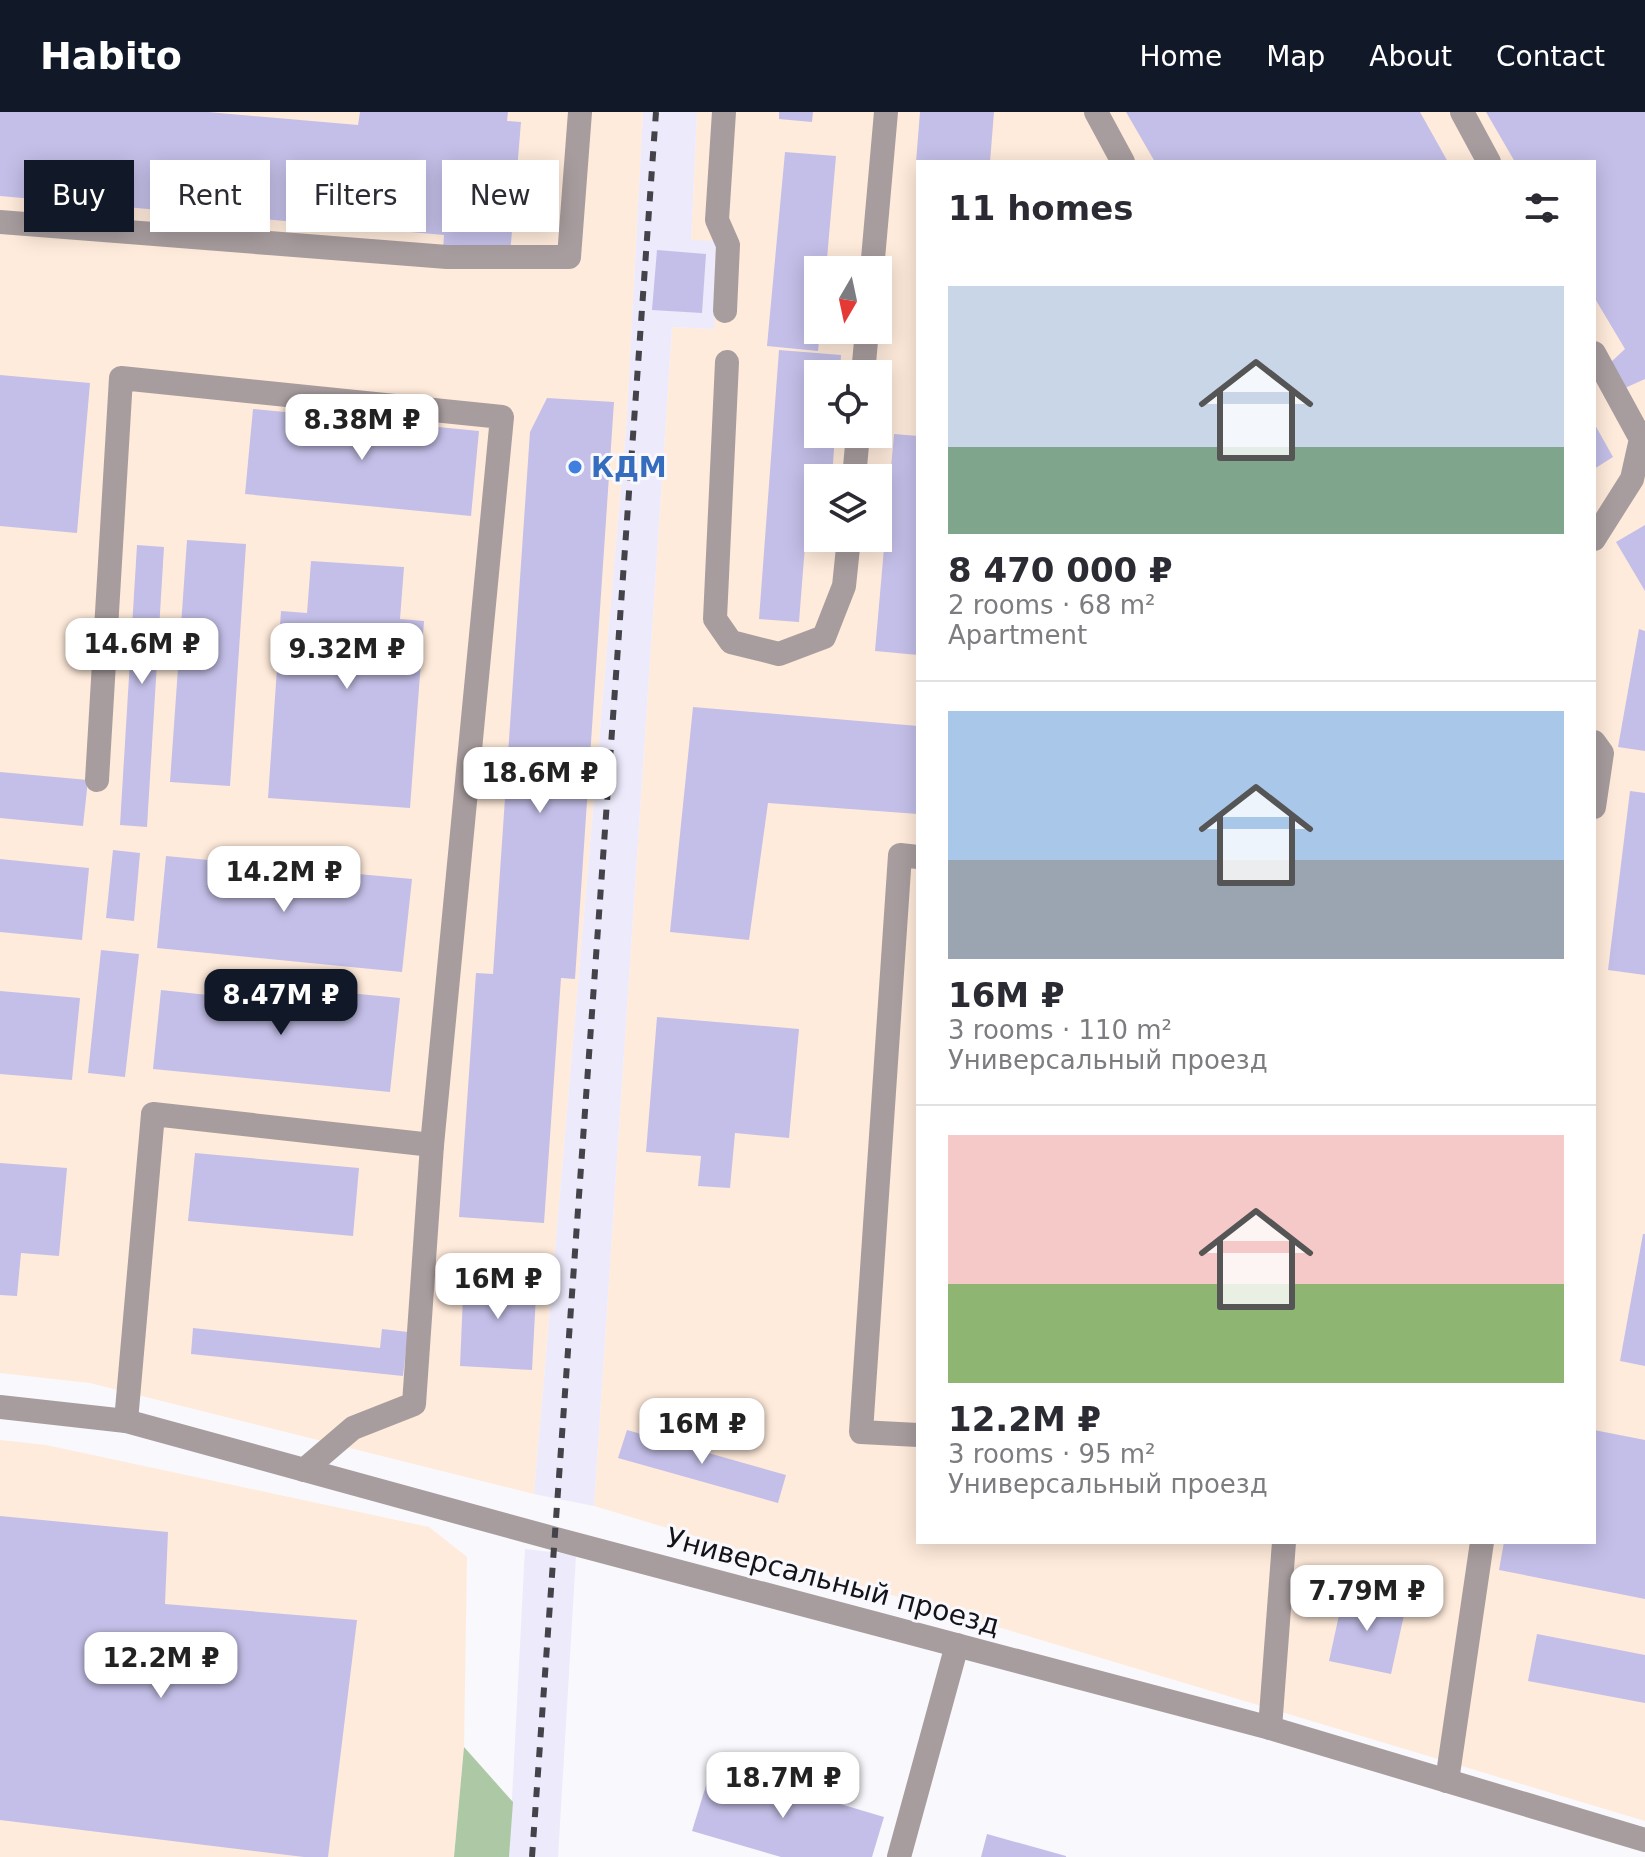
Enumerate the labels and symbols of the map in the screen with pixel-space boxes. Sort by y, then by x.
north arrow [804,256,892,344]
pin: 8.38M ₽ [288,394,436,462]
place label: КДМ [591,451,667,484]
marker: КДМ [566,458,584,476]
pin: 14.6M ₽ [68,618,216,686]
pin: 9.32M ₽ [273,623,421,691]
pin: 18.6M ₽ [466,747,614,815]
pin: 14.2M ₽ [210,846,358,914]
pin: 8.47M ₽ [207,969,355,1037]
pin: 16M ₽ [442,1253,554,1321]
pin: 16M ₽ [646,1398,758,1466]
street label: Универсальный проезд [662,1521,1003,1642]
pin: 7.79M ₽ [1293,1565,1441,1633]
pin: 12.2M ₽ [87,1632,235,1700]
pin: 18.7M ₽ [709,1752,857,1820]

